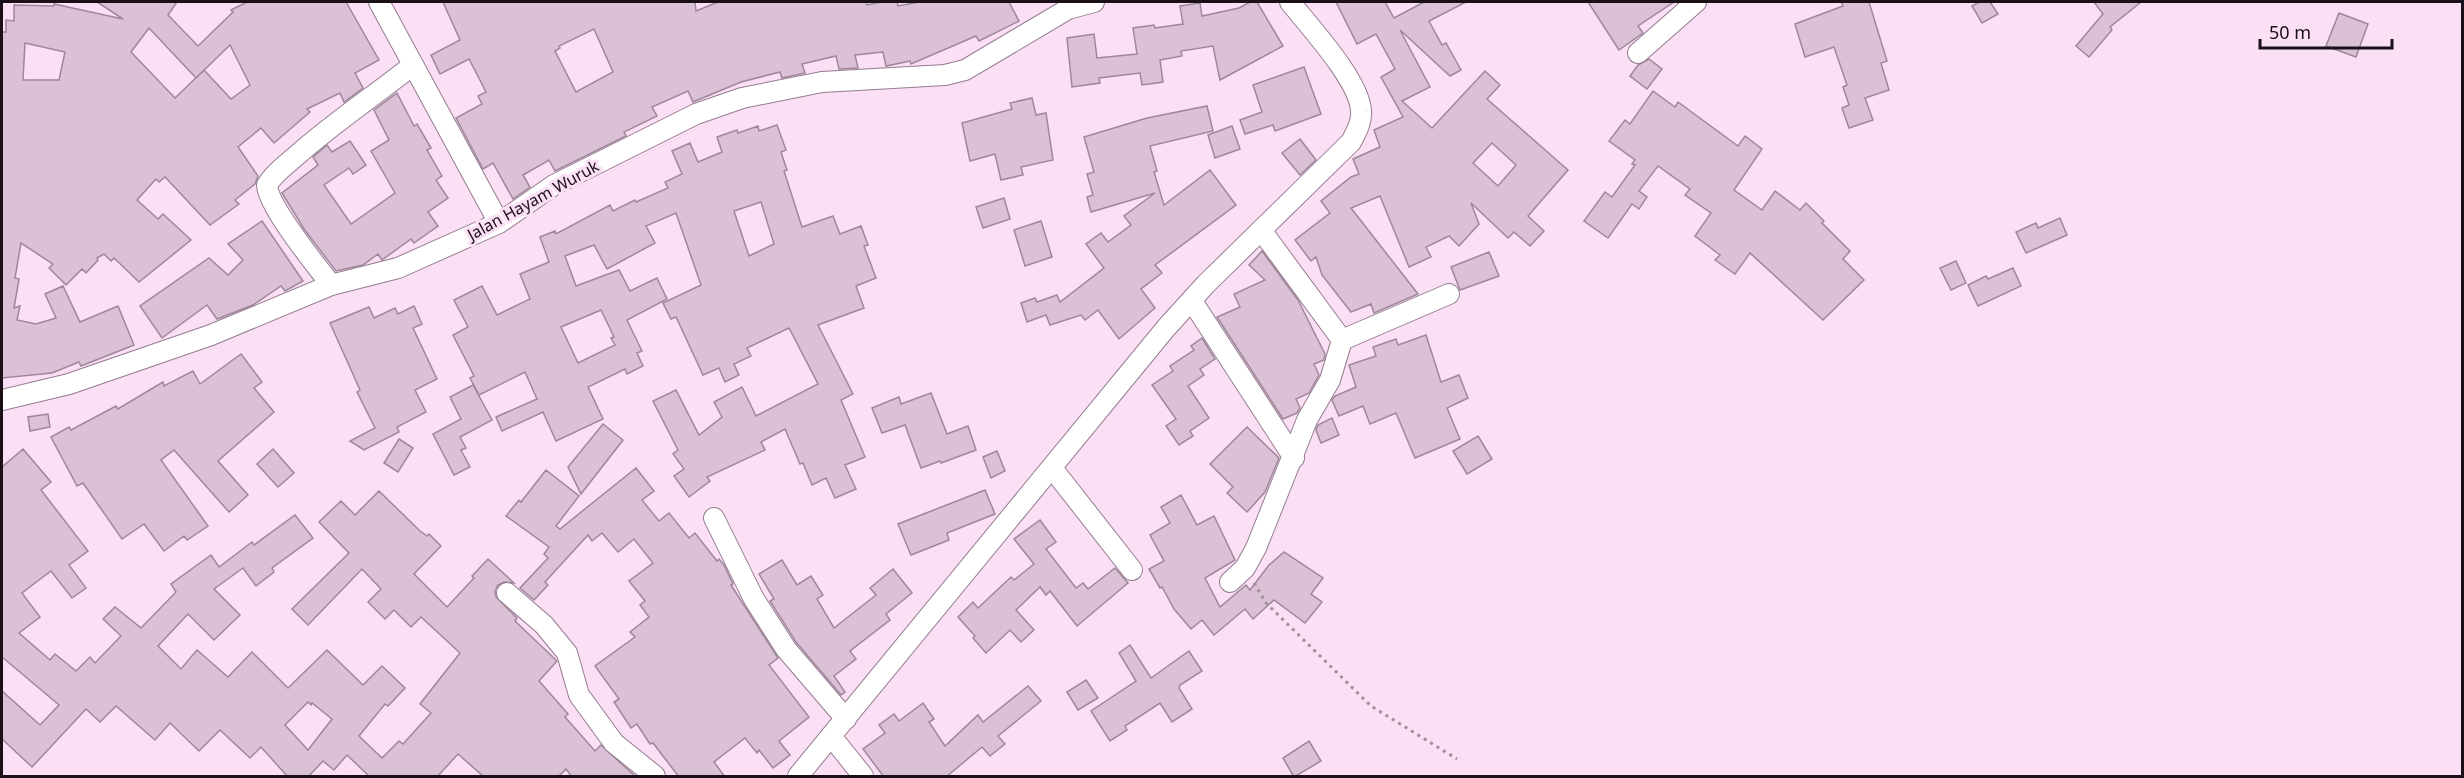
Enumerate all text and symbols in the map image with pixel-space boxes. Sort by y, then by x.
scale bar [2260,12,2392,50]
text: 50 m [2269,20,2311,44]
street label: Jalan Hayam Wuruk [462,154,603,246]

